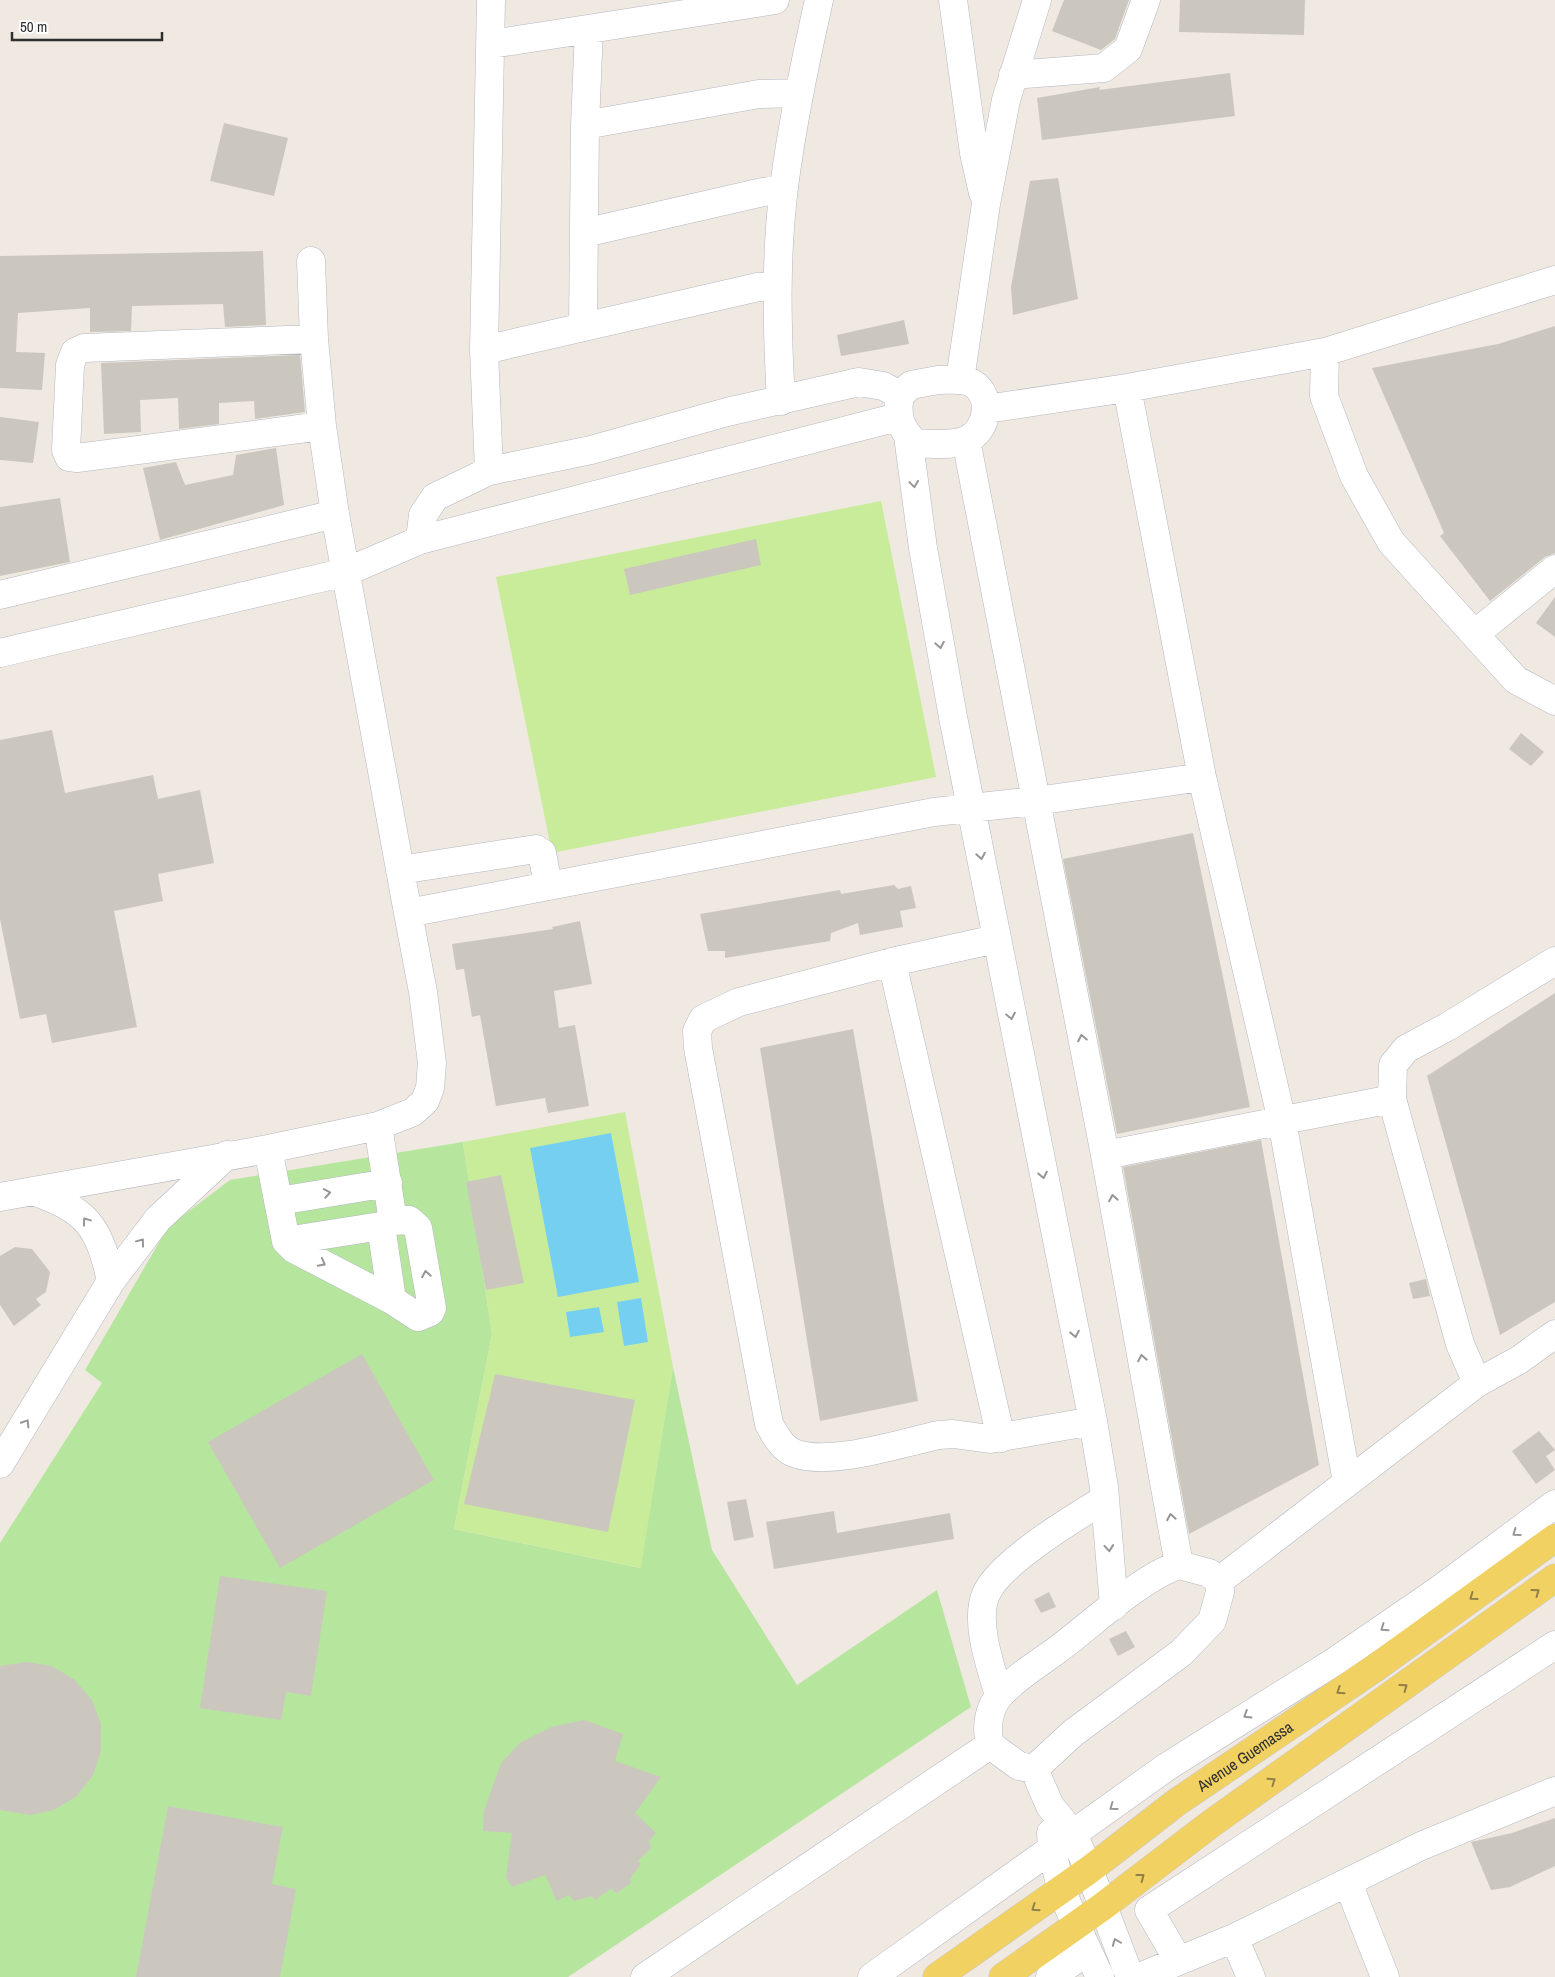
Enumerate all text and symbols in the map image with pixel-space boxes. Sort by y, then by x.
scale bar [12,10,162,42]
text: 50 m [20,16,47,37]
one-way arrow [909,480,919,489]
one-way arrow [935,640,945,649]
one-way arrow [975,852,985,860]
one-way arrow [1006,1011,1016,1020]
one-way arrow [1078,1034,1088,1042]
one-way arrow [1038,1171,1048,1179]
one-way arrow [322,1189,331,1199]
one-way arrow [1108,1193,1118,1202]
one-way arrow [83,1217,92,1227]
one-way arrow [135,1239,144,1248]
one-way arrow [316,1257,325,1267]
one-way arrow [422,1270,432,1279]
one-way arrow [1070,1330,1080,1339]
one-way arrow [1137,1353,1147,1362]
one-way arrow [19,1419,29,1428]
one-way arrow [1166,1513,1176,1522]
one-way arrow [1512,1527,1522,1536]
one-way arrow [1103,1544,1114,1552]
one-way arrow [1530,1589,1540,1598]
one-way arrow [1469,1591,1479,1600]
one-way arrow [1380,1622,1390,1631]
one-way arrow [1398,1684,1408,1693]
one-way arrow [1337,1685,1346,1694]
one-way arrow [1243,1709,1252,1719]
street label: Avenue Guemassa [1192,1715,1298,1797]
one-way arrow [1266,1778,1276,1787]
one-way arrow [1109,1800,1118,1810]
one-way arrow [1135,1874,1144,1882]
one-way arrow [1031,1902,1041,1911]
one-way arrow [1112,1938,1122,1947]

